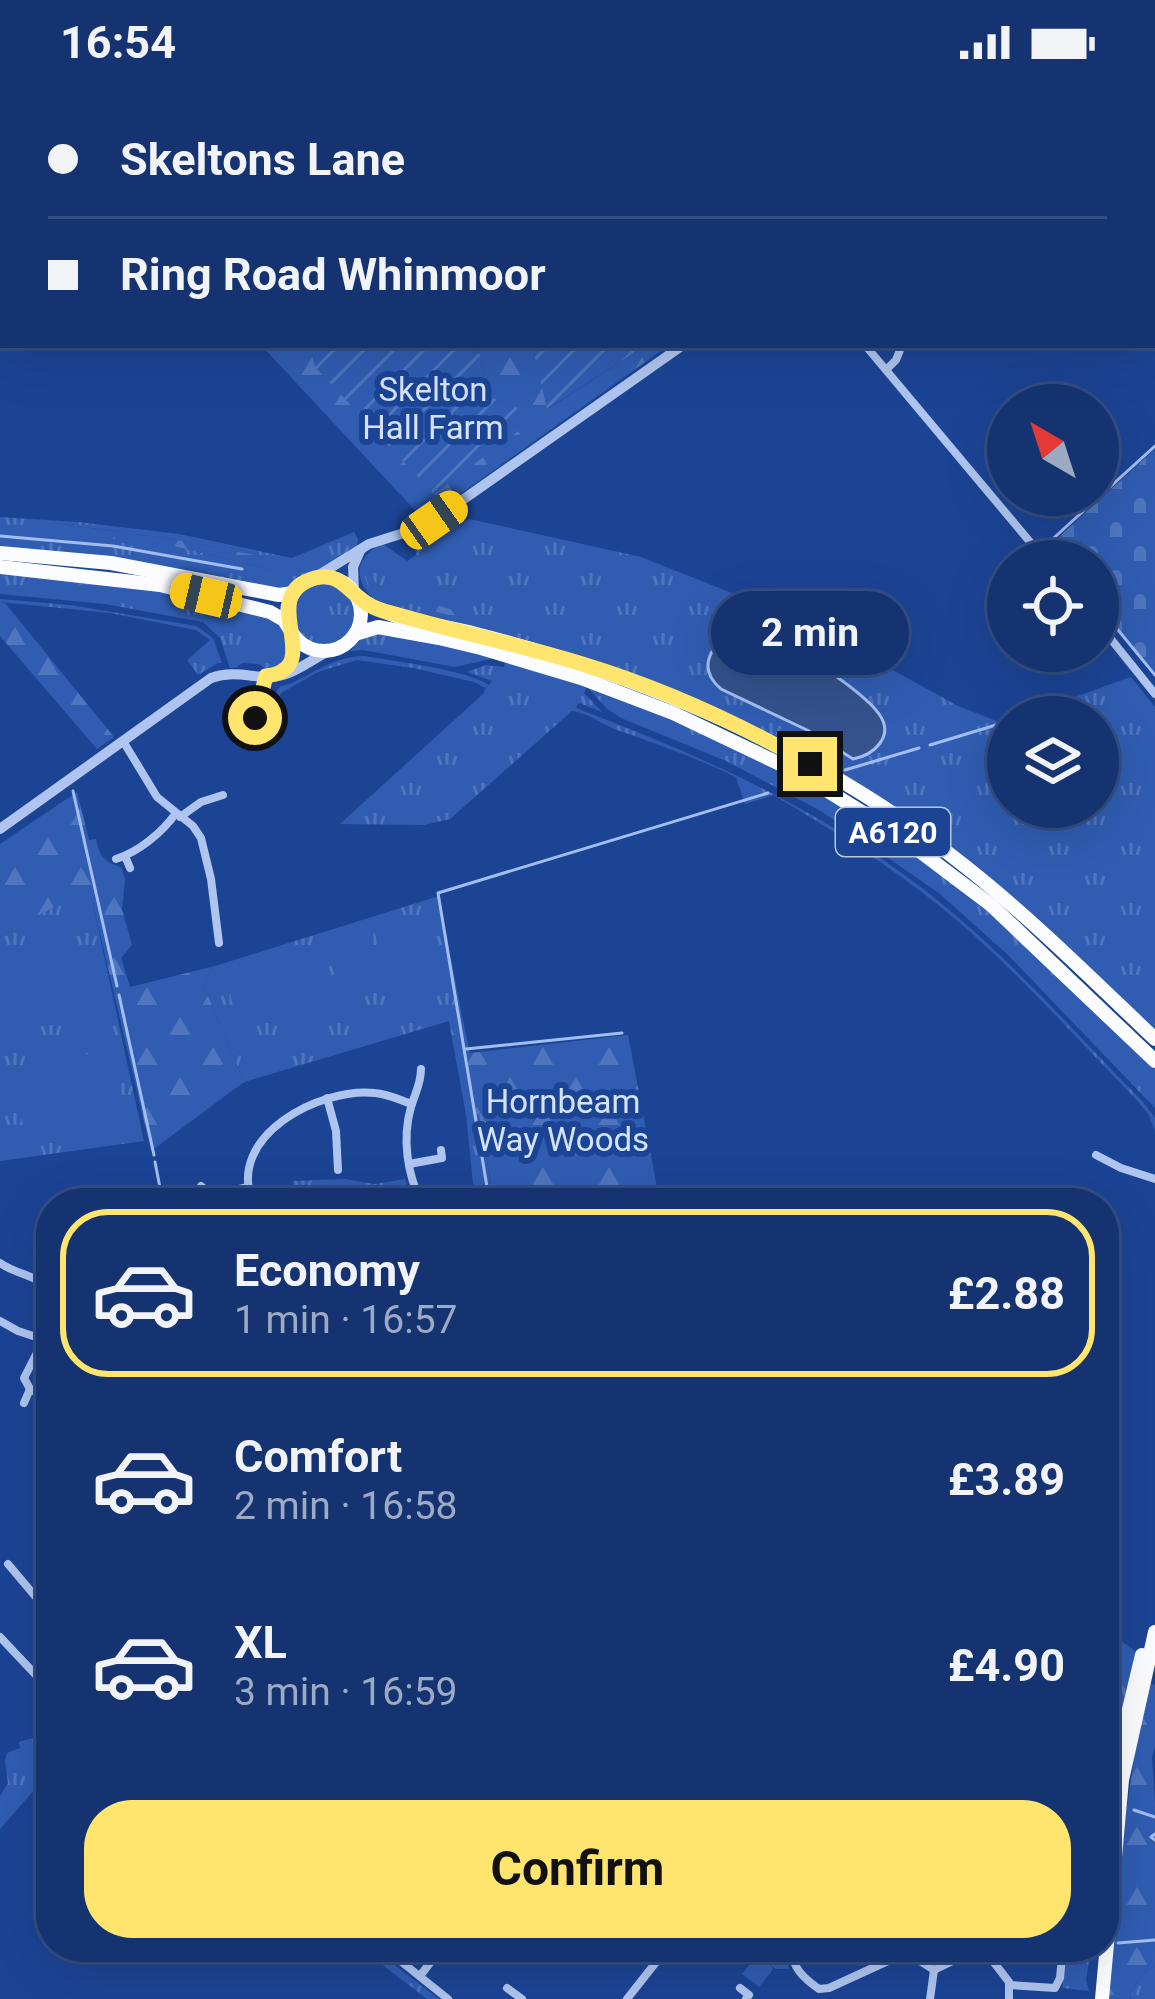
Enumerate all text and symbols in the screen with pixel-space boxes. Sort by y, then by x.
text: 16:54 [60,16,176,69]
text: Skeltons Lane [120,133,405,186]
text: Ring Road Whinmoor [120,248,546,301]
park label: Skelton Hall Farm [362,370,504,447]
north arrow [987,384,1119,516]
map controls [987,384,1119,828]
car [394,485,474,555]
button: locate [987,540,1119,672]
car [167,570,245,622]
callout: 2 min [711,590,909,674]
text: 2 min [761,610,859,656]
route start [228,691,282,745]
button: layers [987,696,1119,828]
route end [783,737,837,791]
road number: A6120 [836,808,950,856]
park label: Hornbeam Way Woods [477,1082,649,1159]
icon: car [90,1239,198,1347]
text: Economy [234,1244,420,1297]
text: £2.88 [948,1267,1065,1320]
text: 1 min · 16:57 [234,1297,457,1343]
icon: car [90,1425,198,1533]
text: Comfort [234,1430,402,1483]
text: £3.89 [948,1453,1065,1506]
text: 2 min · 16:58 [234,1483,457,1529]
icon: car [90,1611,198,1719]
text: XL [234,1616,287,1669]
text: £4.90 [948,1639,1065,1692]
text: 3 min · 16:59 [234,1669,457,1715]
button: Confirm [84,1800,1071,1938]

